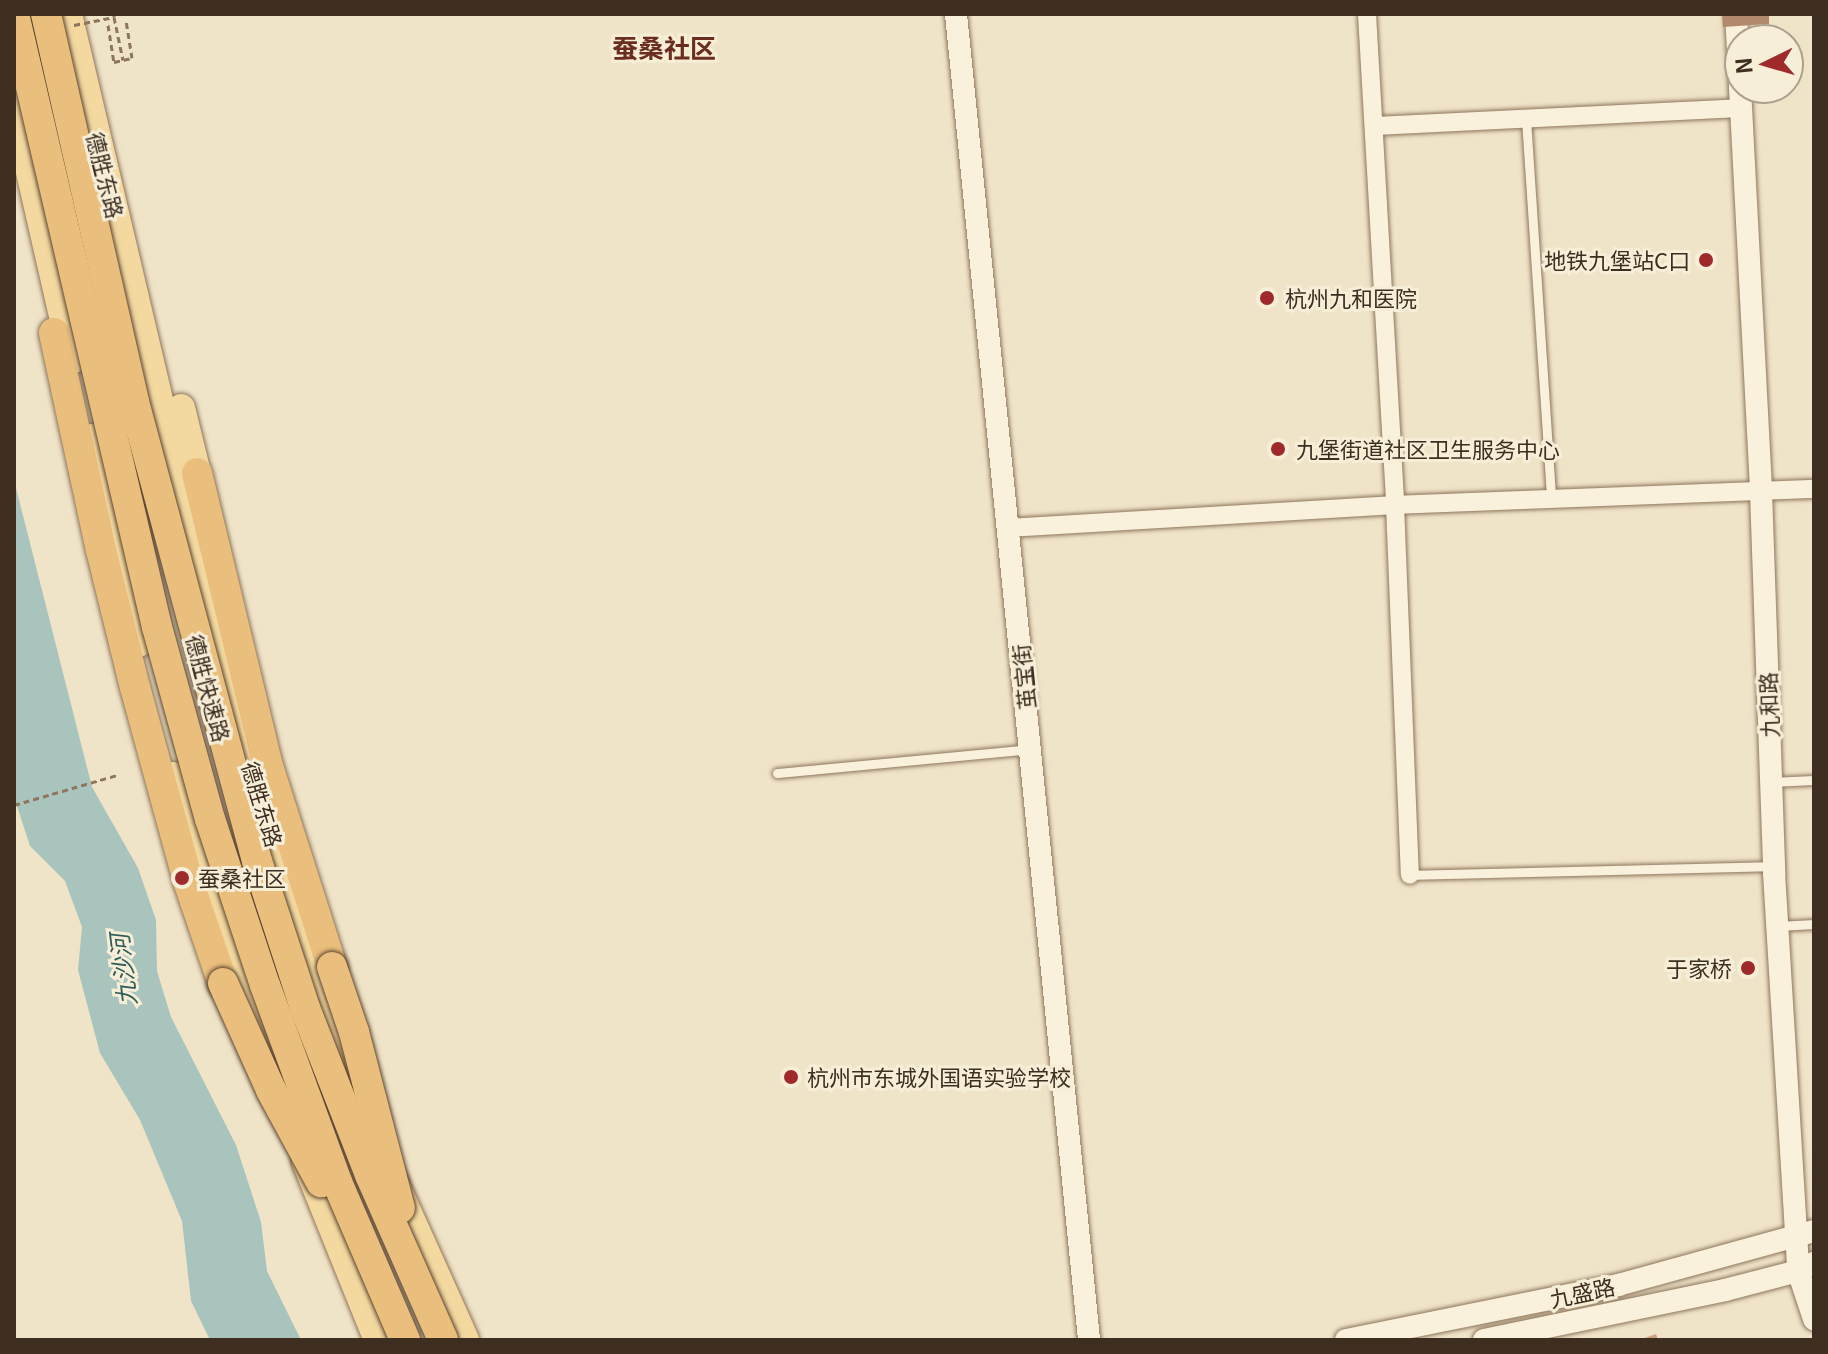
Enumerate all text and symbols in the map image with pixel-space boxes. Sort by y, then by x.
north arrow [1724,24,1804,104]
district label: 蚕桑社区 [612,31,716,63]
text: N [1725,56,1759,76]
street label: 德胜东路 [83,129,129,221]
place label: 地铁九堡站C口 [1544,247,1690,273]
marker: 地铁九堡站C口 [1697,251,1715,269]
place label: 杭州九和医院 [1285,285,1417,311]
marker: 杭州九和医院 [1256,287,1278,309]
place label: 九堡街道社区卫生服务中心 [1296,436,1560,462]
marker: 九堡街道社区卫生服务中心 [1267,438,1289,460]
street label: 德胜快速路 [182,631,236,745]
street label: 茧宝街 [1006,643,1040,711]
street label: 九和路 [1754,672,1782,738]
street label: 德胜东路 [238,758,288,850]
place label: 蚕桑社区 [198,865,286,891]
marker: 蚕桑社区 [173,869,191,887]
water label: 九沙河 [103,933,141,1007]
place label: 于家桥 [1666,955,1732,981]
marker: 于家桥 [1739,959,1757,977]
place label: 杭州市东城外国语实验学校 [807,1064,1071,1090]
marker: 杭州市东城外国语实验学校 [782,1068,800,1086]
street label: 九盛路 [1547,1272,1617,1312]

